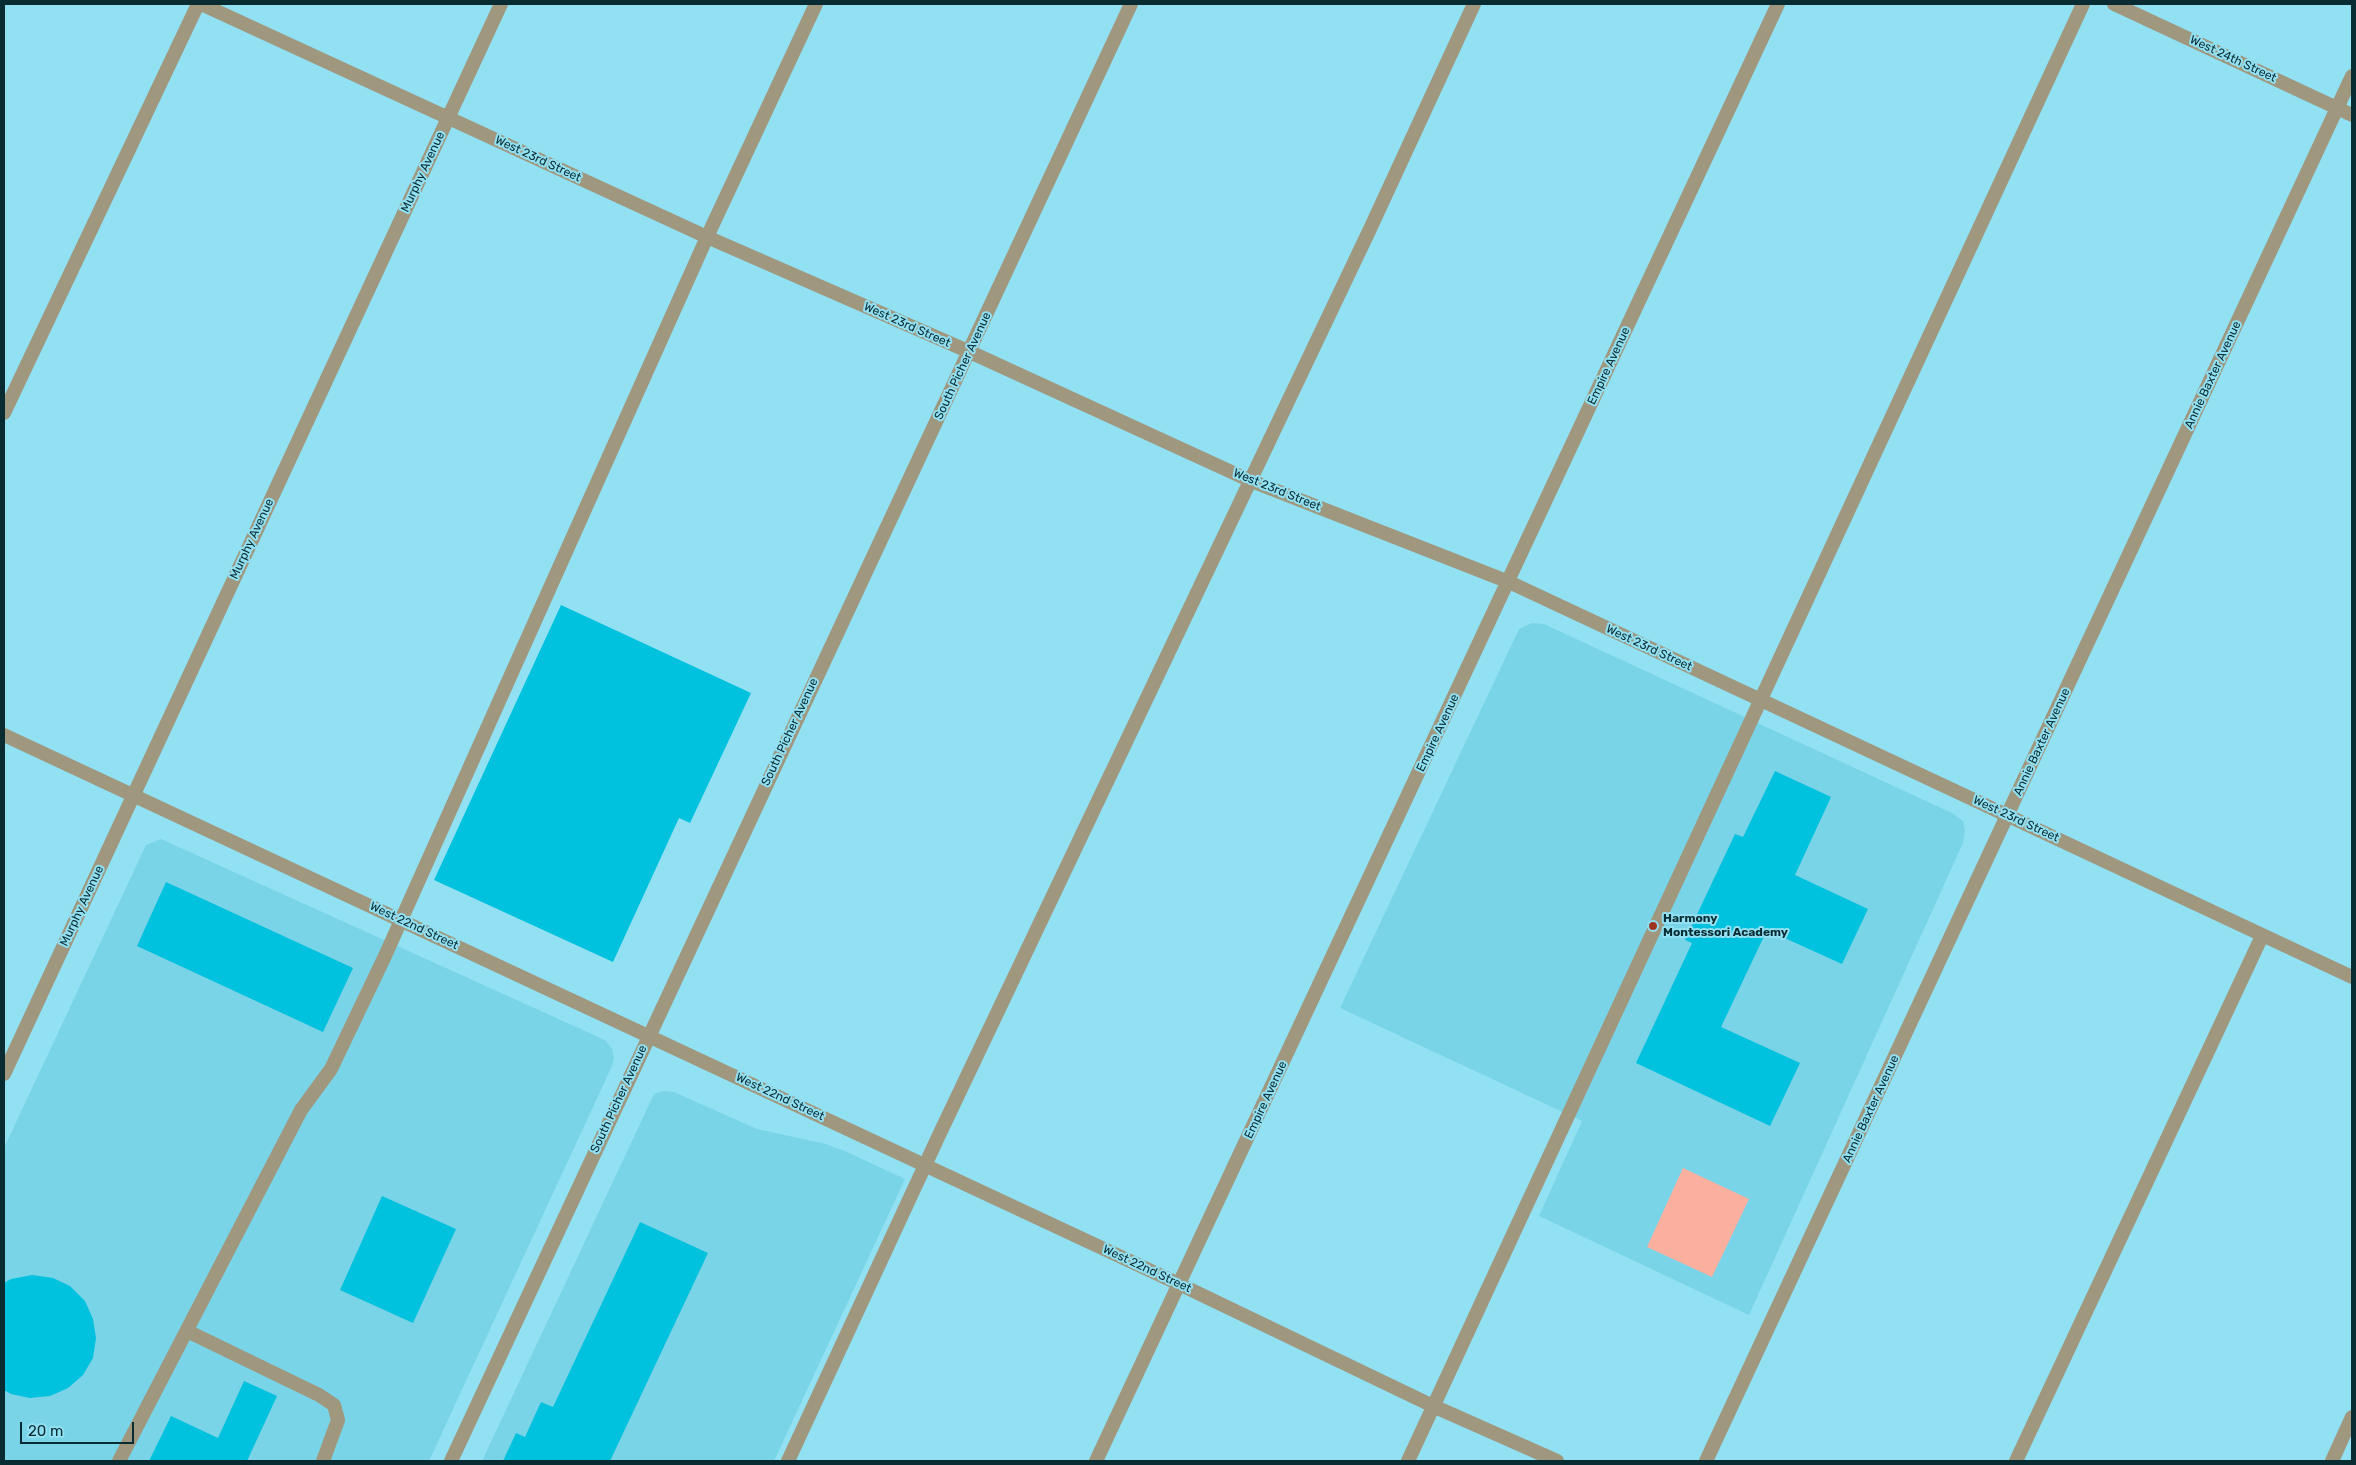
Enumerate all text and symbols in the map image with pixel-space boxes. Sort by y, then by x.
street label: West 24th Street [2187,33,2279,85]
street label: Murphy Avenue [398,129,448,215]
street label: West 23rd Street [493,133,583,185]
street label: West 23rd Street [861,299,953,351]
street label: South Picher Avenue [932,310,994,422]
street label: Annie Baxter Avenue [2182,319,2244,431]
street label: Empire Avenue [1585,325,1633,407]
street label: West 23rd Street [1231,466,1323,514]
street label: Murphy Avenue [227,496,277,582]
street label: West 23rd Street [1604,622,1694,674]
street label: South Picher Avenue [759,676,821,788]
street label: Annie Baxter Avenue [2011,686,2073,798]
street label: Empire Avenue [1414,692,1462,774]
street label: West 23rd Street [1971,793,2061,845]
street label: Murphy Avenue [57,863,107,949]
street label: West 22nd Street [367,899,461,953]
place label: Harmony Montessori Academy [1663,912,1788,940]
marker: Harmony Montessori Academy [1647,920,1659,932]
street label: South Picher Avenue [588,1043,650,1155]
street label: Annie Baxter Avenue [1840,1053,1902,1165]
street label: Empire Avenue [1242,1059,1290,1141]
street label: West 22nd Street [733,1070,827,1124]
street label: West 22nd Street [1100,1242,1194,1296]
scale bar [22,1412,136,1444]
text: 20 m [28,1422,63,1440]

